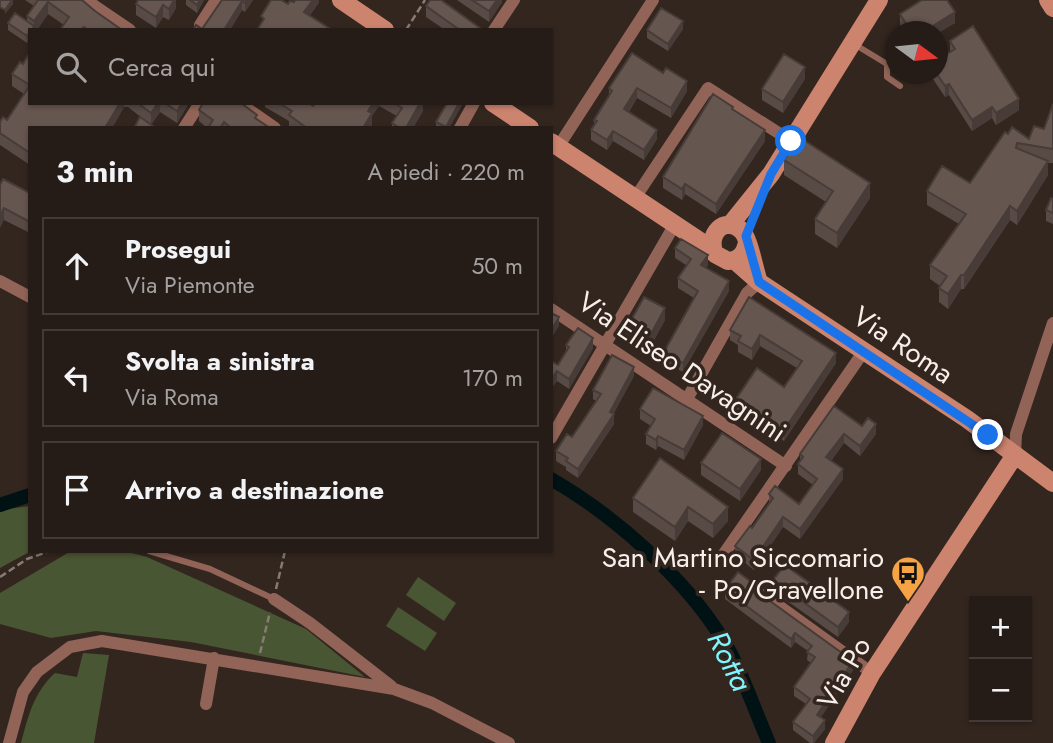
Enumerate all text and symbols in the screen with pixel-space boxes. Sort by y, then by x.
north arrow [885,21,948,84]
search box [28,28,553,105]
icon: search [52,48,90,86]
text: Cerca qui [108,48,216,86]
route start [775,125,806,156]
text: 3 min [56,150,134,193]
text: A piedi · 220 m [367,155,525,189]
text: Prosegui [125,230,231,268]
icon: ahead [58,247,96,285]
text: 50 m [471,249,523,283]
text: Via Piemonte [125,268,255,302]
street label: Via Eliseo Davagnini [569,282,795,452]
street label: Via Roma [844,296,962,394]
text: Svolta a sinistra [125,342,315,380]
icon: left [58,359,96,397]
text: 170 m [462,361,523,395]
text: Via Roma [125,380,219,414]
route end [972,419,1003,450]
icon: arrive [58,471,96,509]
text: Arrivo a destinazione [125,471,384,509]
place label: San Martino Siccomario - Po/Gravellone [602,537,884,610]
bus stop icon: San Martino Siccomario - Po/Gravellone [889,554,927,603]
map controls [969,596,1032,722]
button: + [969,596,1032,659]
water label: Rotta [697,623,764,699]
street label: Via Po [807,629,881,717]
button: − [969,659,1032,722]

